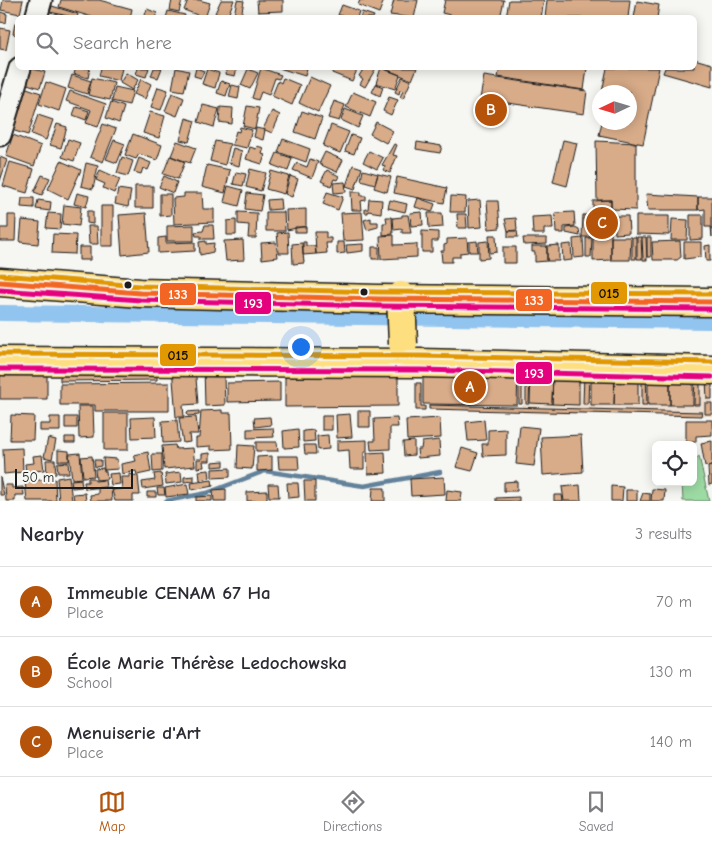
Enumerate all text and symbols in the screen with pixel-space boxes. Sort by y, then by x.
search box [15,15,697,70]
icon: search [33,29,61,57]
text: Search here [73,32,172,54]
north arrow [592,85,637,130]
pin: B [475,91,507,129]
pin: C [586,204,618,242]
unlabelled marker [123,280,133,290]
line badge: 015 [590,281,628,305]
line badge: 133 [159,282,197,306]
text: 015 [599,285,619,302]
text: 133 [168,286,188,303]
unlabelled marker [359,287,369,297]
line badge: 133 [515,288,553,312]
line badge: 193 [234,291,272,315]
text: 133 [524,292,544,309]
text: 193 [243,295,263,312]
your location [288,334,314,360]
line badge: 015 [159,343,197,367]
text: 015 [168,347,188,364]
line badge: 193 [515,361,553,385]
text: 193 [524,365,544,382]
pin: A [454,368,486,406]
map controls [652,441,697,486]
button: locate [652,441,697,486]
scale bar [15,466,132,489]
text: 50 m [22,469,54,486]
text: Nearby [20,522,84,546]
text: 3 results [635,525,692,543]
text: Immeuble CENAM 67 Ha [67,582,271,604]
text: A [32,593,40,611]
text: 70 m [656,593,692,611]
text: Place [67,604,103,622]
text: École Marie Thérèse Ledochowska [67,652,347,674]
text: B [31,663,41,681]
text: 130 m [649,663,692,681]
text: School [67,674,113,692]
text: Menuiserie d'Art [67,722,200,744]
text: C [31,733,41,751]
text: 140 m [650,733,692,751]
text: Place [67,744,103,762]
tab: Map [98,788,126,835]
tab: Directions [323,788,382,835]
tab: Saved [579,788,614,835]

